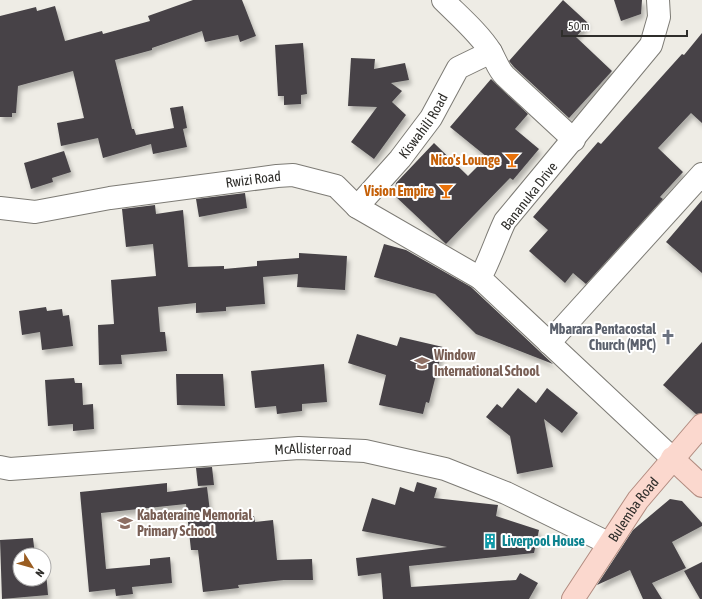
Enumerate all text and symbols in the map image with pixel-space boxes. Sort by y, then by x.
scale bar [562,12,687,38]
text: 50 m [568,19,590,33]
street label: Kiswahili Road [395,91,451,162]
bar icon: Nico's Lounge [503,151,521,169]
place label: Nico's Lounge [431,152,500,168]
street label: Bananuka Drive [498,159,560,233]
street label: Rwizi Road [225,168,281,191]
bar icon: Vision Empire [437,182,455,200]
place label: Vision Empire [363,183,434,199]
place label: Mbarara Pentacostal Church (MPC) [549,321,656,353]
church icon: Mbarara Pentacostal Church (MPC) [659,328,677,346]
place label: Window International School [433,347,540,379]
school or university icon: Window International School [413,354,431,372]
street label: McAllister road [274,440,352,458]
street label: Bulemba Road [605,474,662,545]
place label: Kabateraine Memorial Primary School [137,507,252,539]
school or university icon: Kabateraine Memorial Primary School [116,514,134,532]
building icon: Liverpool House [481,532,499,550]
place label: Liverpool House [502,533,585,549]
north arrow [12,547,52,587]
text: N [33,567,47,579]

